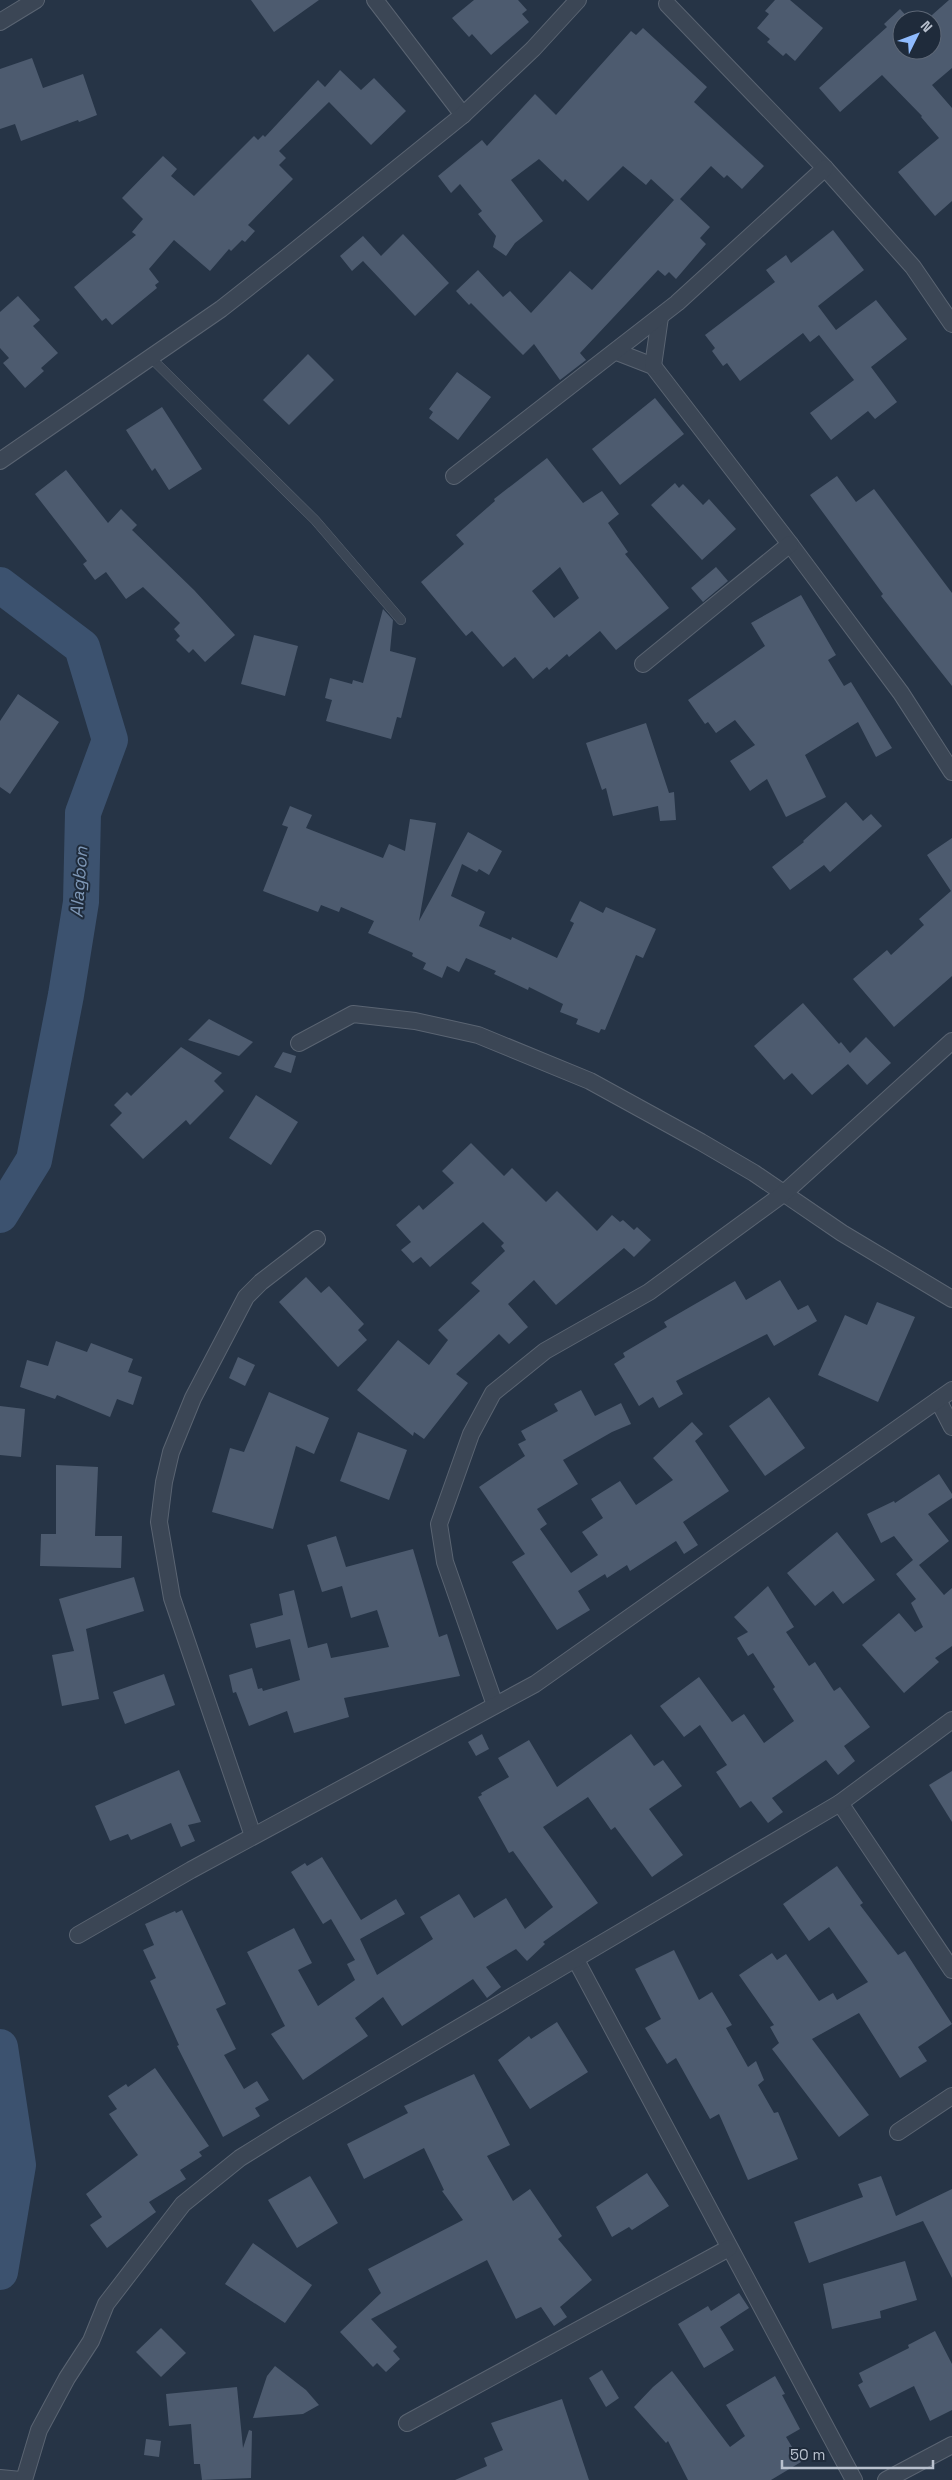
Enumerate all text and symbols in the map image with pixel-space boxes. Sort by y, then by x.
north arrow [892,10,942,60]
text: N [917,17,936,36]
water label: Alagbon [65,845,93,918]
scale bar [782,2438,933,2470]
text: 50 m [790,2445,825,2464]

